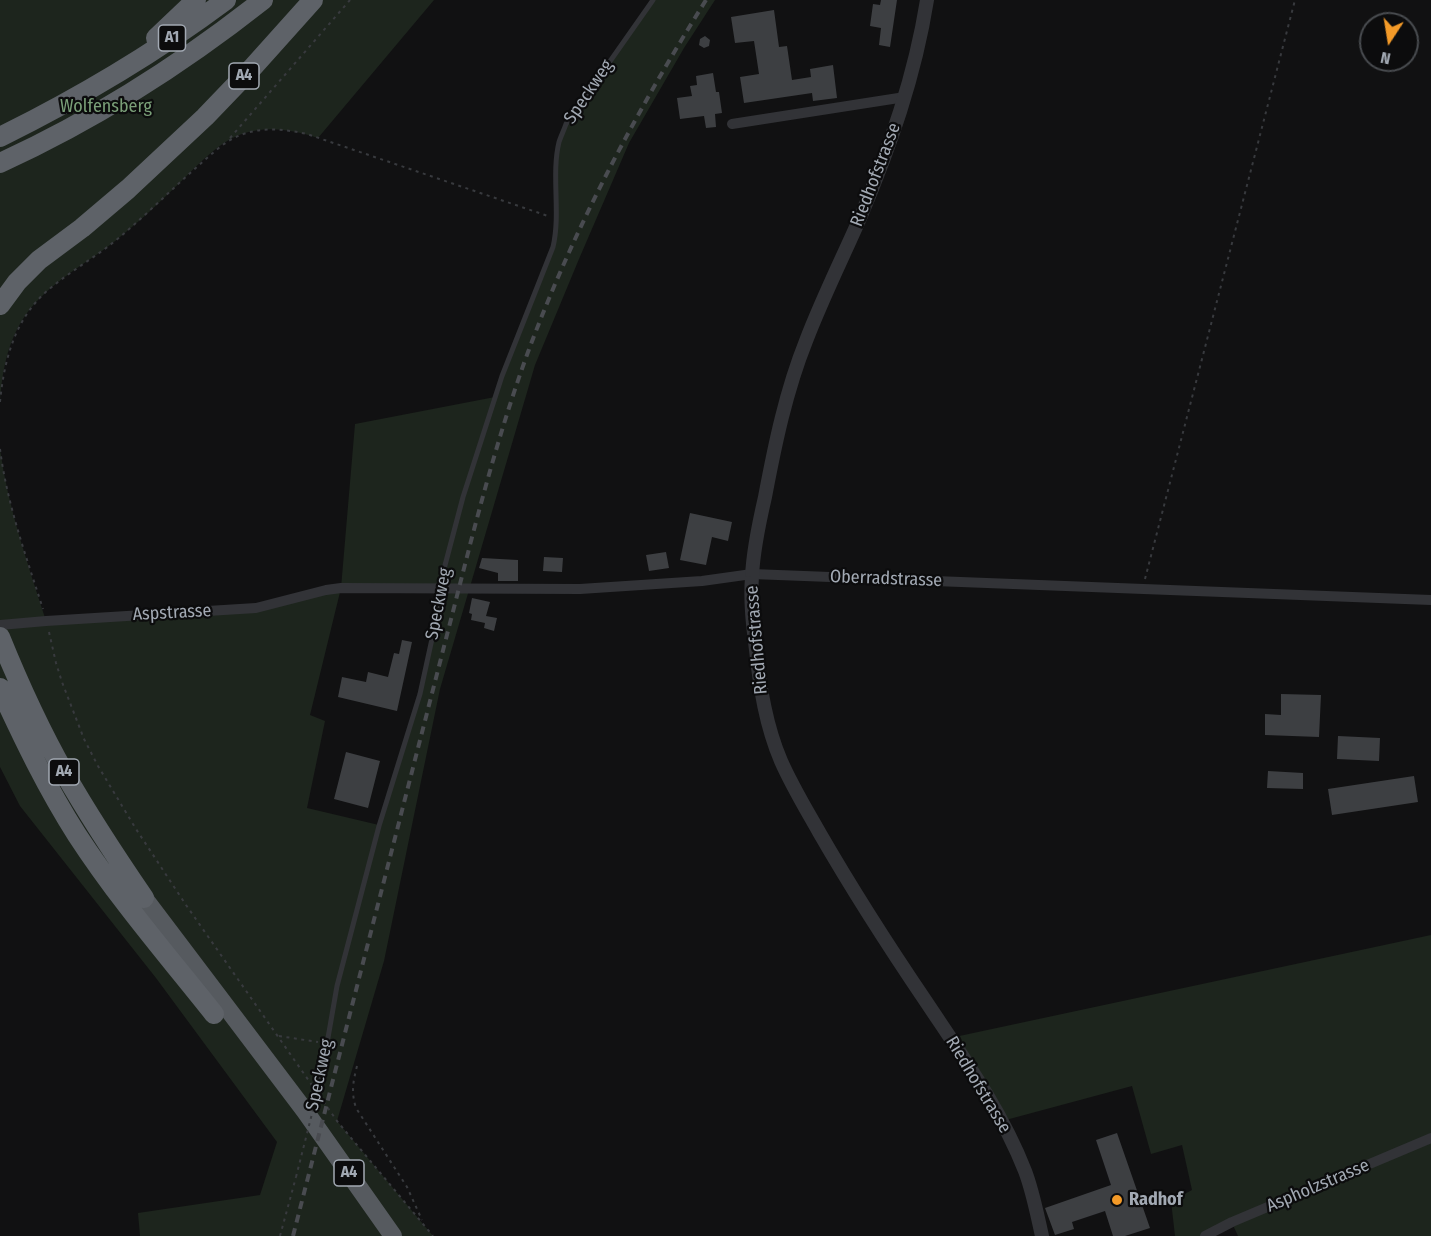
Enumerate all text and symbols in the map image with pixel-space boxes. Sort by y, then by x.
north arrow [1359,12,1419,72]
road number: A1 [158,25,186,51]
text: N [1379,48,1392,68]
street label: Speckweg [560,56,618,128]
road number: A4 [229,63,259,89]
park label: Wolfensberg [60,96,152,118]
street label: Riedhofstrasse [846,120,906,230]
street label: Speckweg [421,566,457,642]
street label: Oberradstrasse [829,566,943,592]
street label: Riedhofstrasse [741,585,773,695]
street label: Aspstrasse [132,600,212,626]
road number: A4 [49,759,79,785]
street label: Riedhofstrasse [941,1033,1015,1137]
street label: Speckweg [302,1037,338,1113]
street label: Aspholzstrasse [1263,1155,1373,1217]
road number: A4 [334,1160,364,1186]
place label: Radhof [1129,1189,1183,1211]
marker: Radhof [1110,1193,1124,1207]

